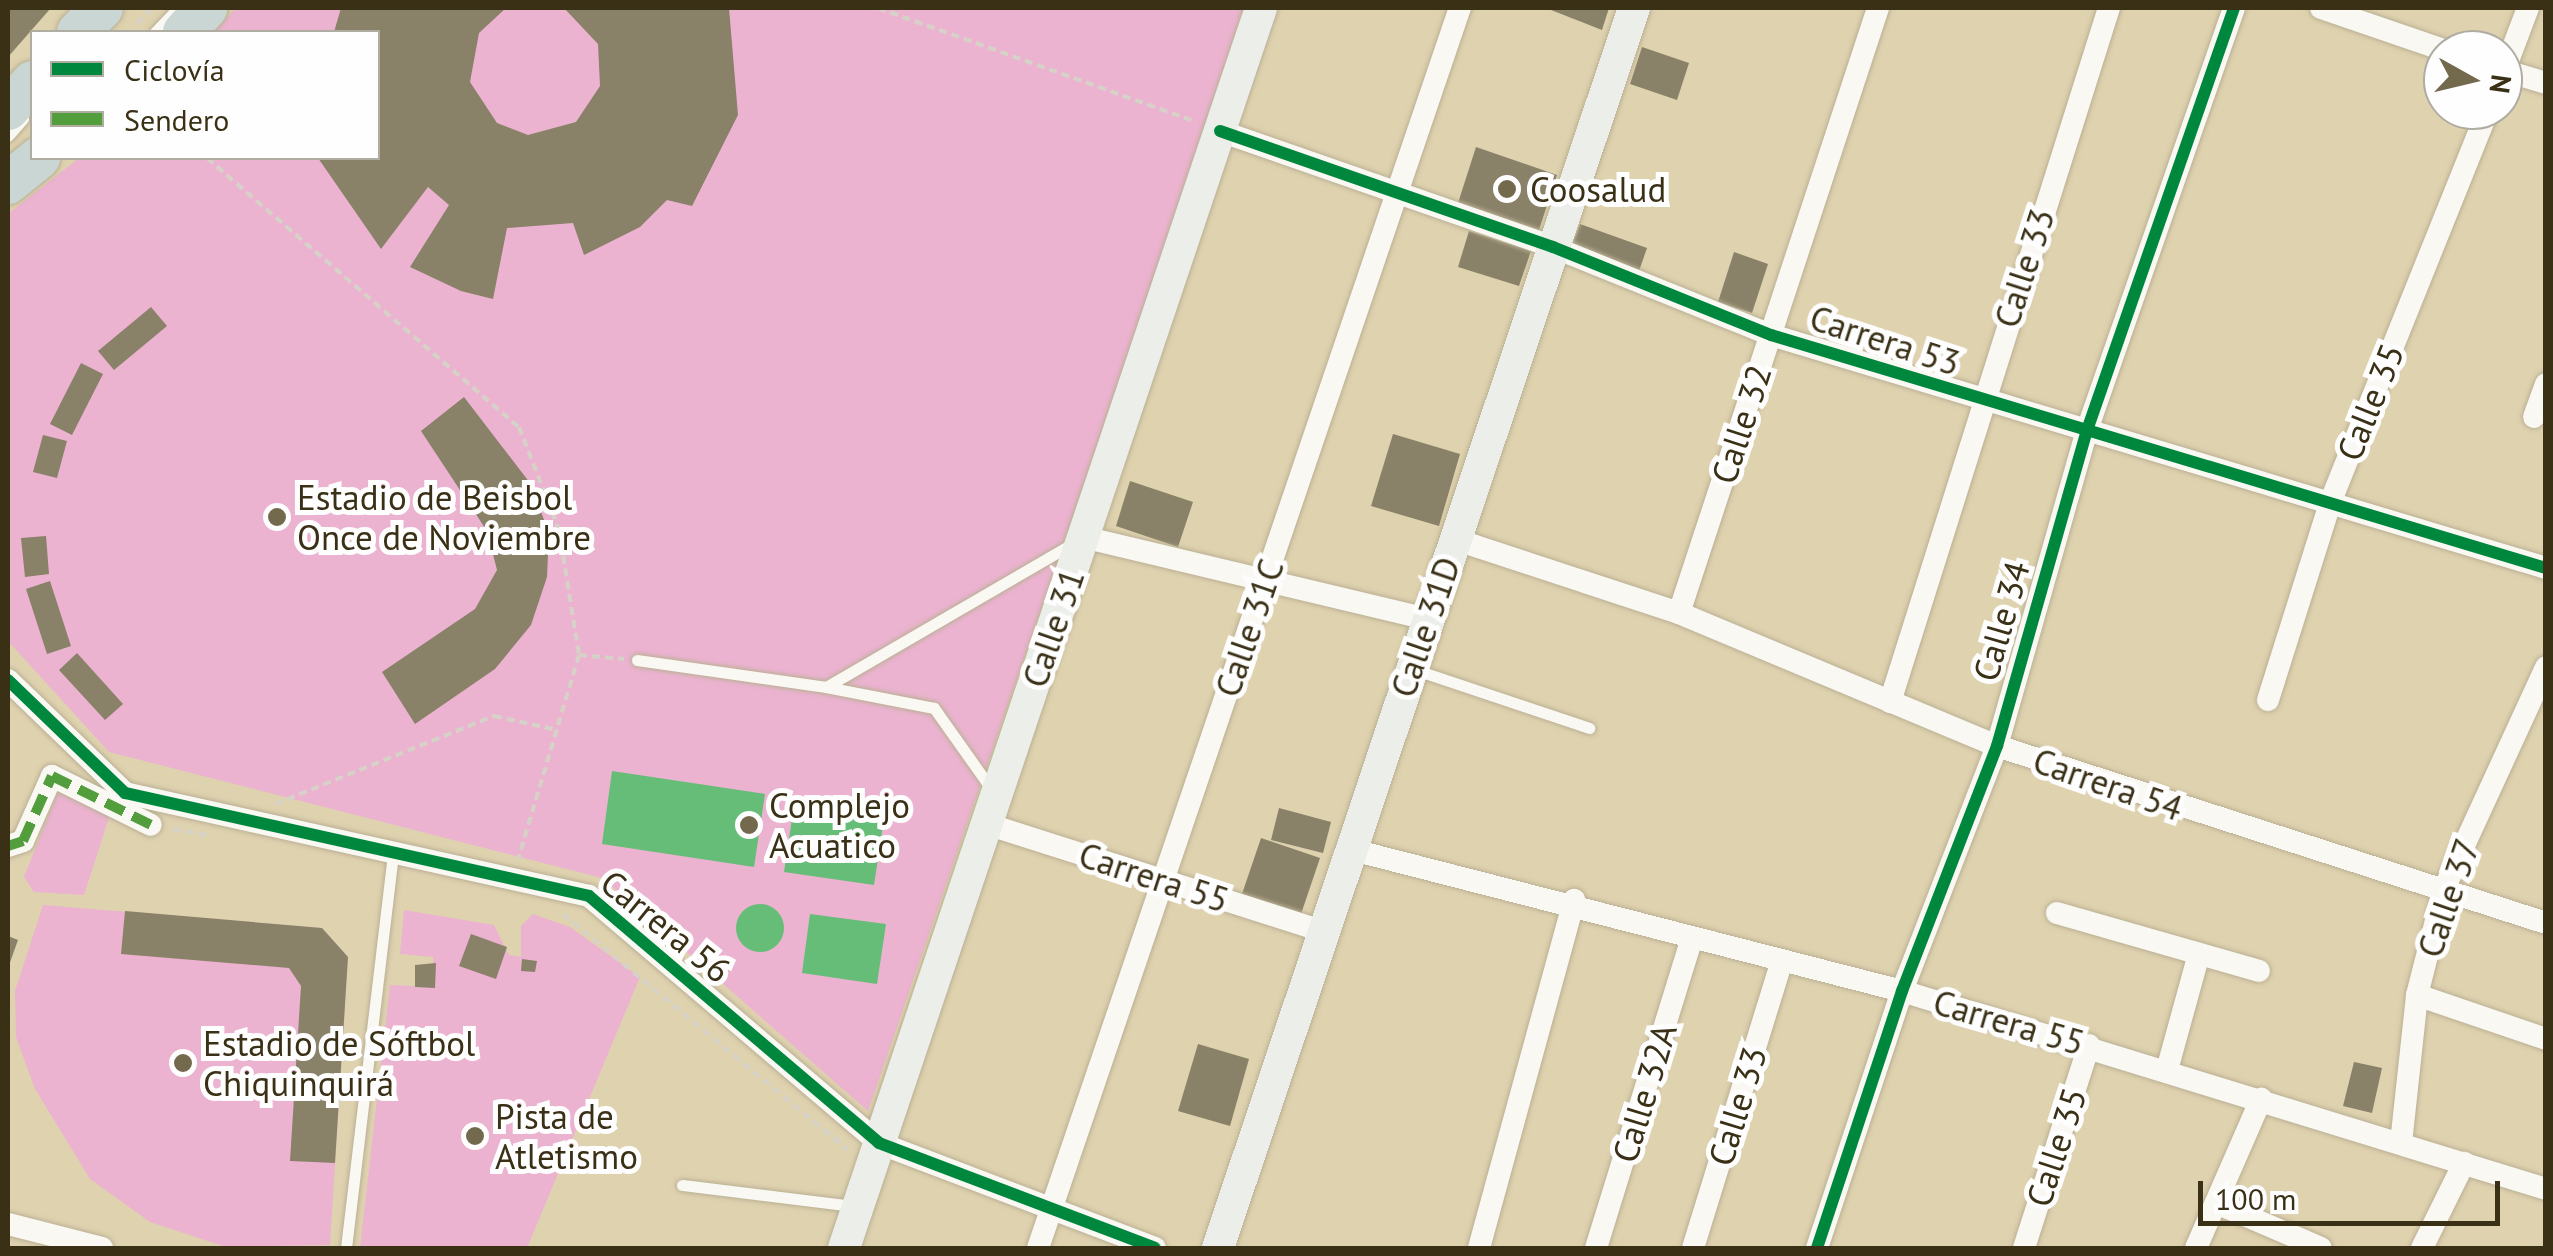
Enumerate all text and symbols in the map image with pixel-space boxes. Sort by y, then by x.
legend [30,30,380,160]
north arrow [2423,30,2523,130]
text: Ciclovía [124,50,225,89]
text: N [2482,72,2521,96]
text: Sendero [124,100,229,139]
place label: Coosalud [1530,168,1666,210]
marker: Coosalud [1494,176,1520,202]
street label: Calle 33 [1985,203,2063,333]
street label: Carrera 53 [1805,296,1965,384]
street label: Calle 35 [2328,337,2412,467]
street label: Calle 32 [1702,359,1780,489]
place label: Estadio de Beisbol Once de Noviembre [297,476,591,558]
marker: Estadio de Beisbol Once de Noviembre [266,506,288,528]
street label: Calle 31D [1381,551,1469,703]
street label: Calle 31C [1206,554,1292,702]
street label: Calle 34 [1964,556,2038,686]
street label: Calle 31 [1013,563,1093,693]
street label: Carrera 54 [2028,739,2188,829]
place label: Complejo Acuatico [769,784,910,866]
marker: Complejo Acuatico [738,814,760,836]
street label: Carrera 55 [1074,833,1234,921]
street label: Calle 37 [2408,833,2488,963]
street label: Carrera 56 [593,861,739,991]
street label: Carrera 55 [1929,980,2089,1064]
street label: Calle 32A [1603,1019,1685,1167]
place label: Estadio de Sóftbol Chiquinquirá [203,1022,475,1104]
street label: Calle 33 [1699,1041,1775,1171]
marker: Estadio de Sóftbol Chiquinquirá [172,1052,194,1074]
street label: Calle 35 [2017,1082,2095,1212]
place label: Pista de Atletismo [495,1095,638,1177]
marker: Pista de Atletismo [464,1125,486,1147]
scale bar [2203,1161,2506,1223]
text: 100 m [2215,1179,2296,1218]

